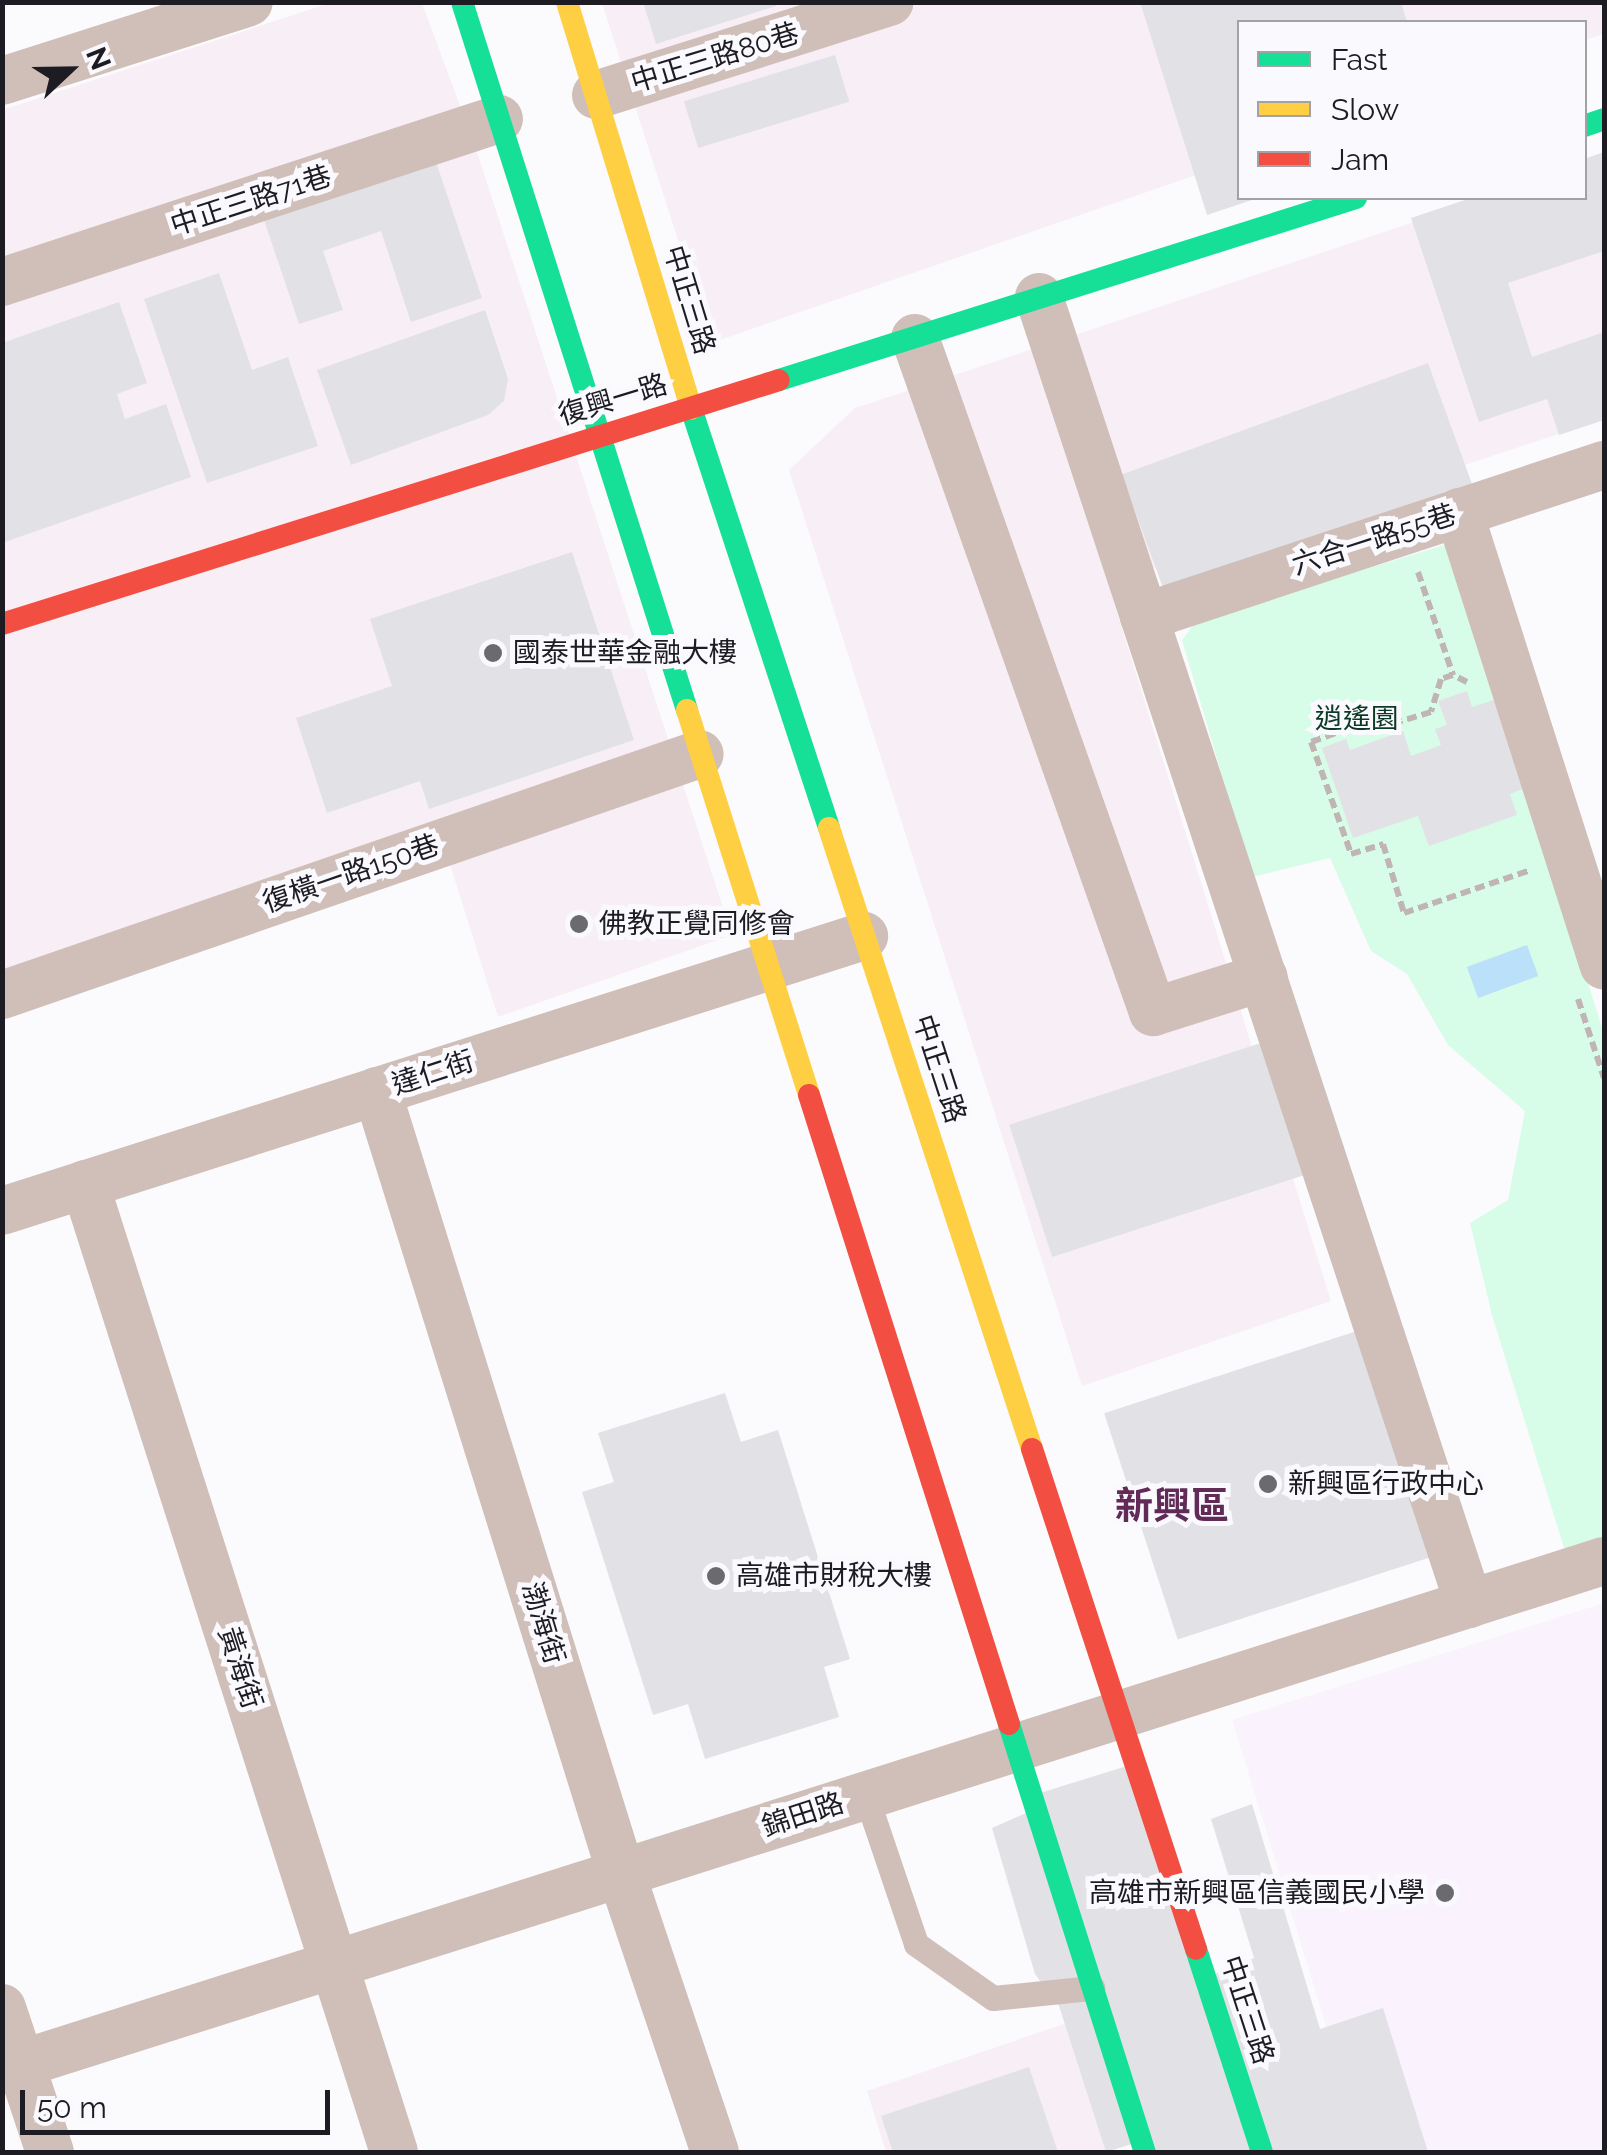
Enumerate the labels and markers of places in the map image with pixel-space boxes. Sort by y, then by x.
place label: 國泰世華金融大樓 [513,636,737,670]
marker: 國泰世華金融大樓 [482,642,504,664]
place label: 佛教正覺同修會 [599,907,795,941]
marker: 佛教正覺同修會 [568,913,590,935]
place label: 新興區行政中心 [1288,1467,1484,1501]
marker: 新興區行政中心 [1257,1473,1279,1495]
place label: 高雄市財稅大樓 [736,1559,932,1593]
marker: 高雄市財稅大樓 [705,1565,727,1587]
place label: 高雄市新興區信義國民小學 [1089,1876,1425,1910]
marker: 高雄市新興區信義國民小學 [1434,1882,1456,1904]

